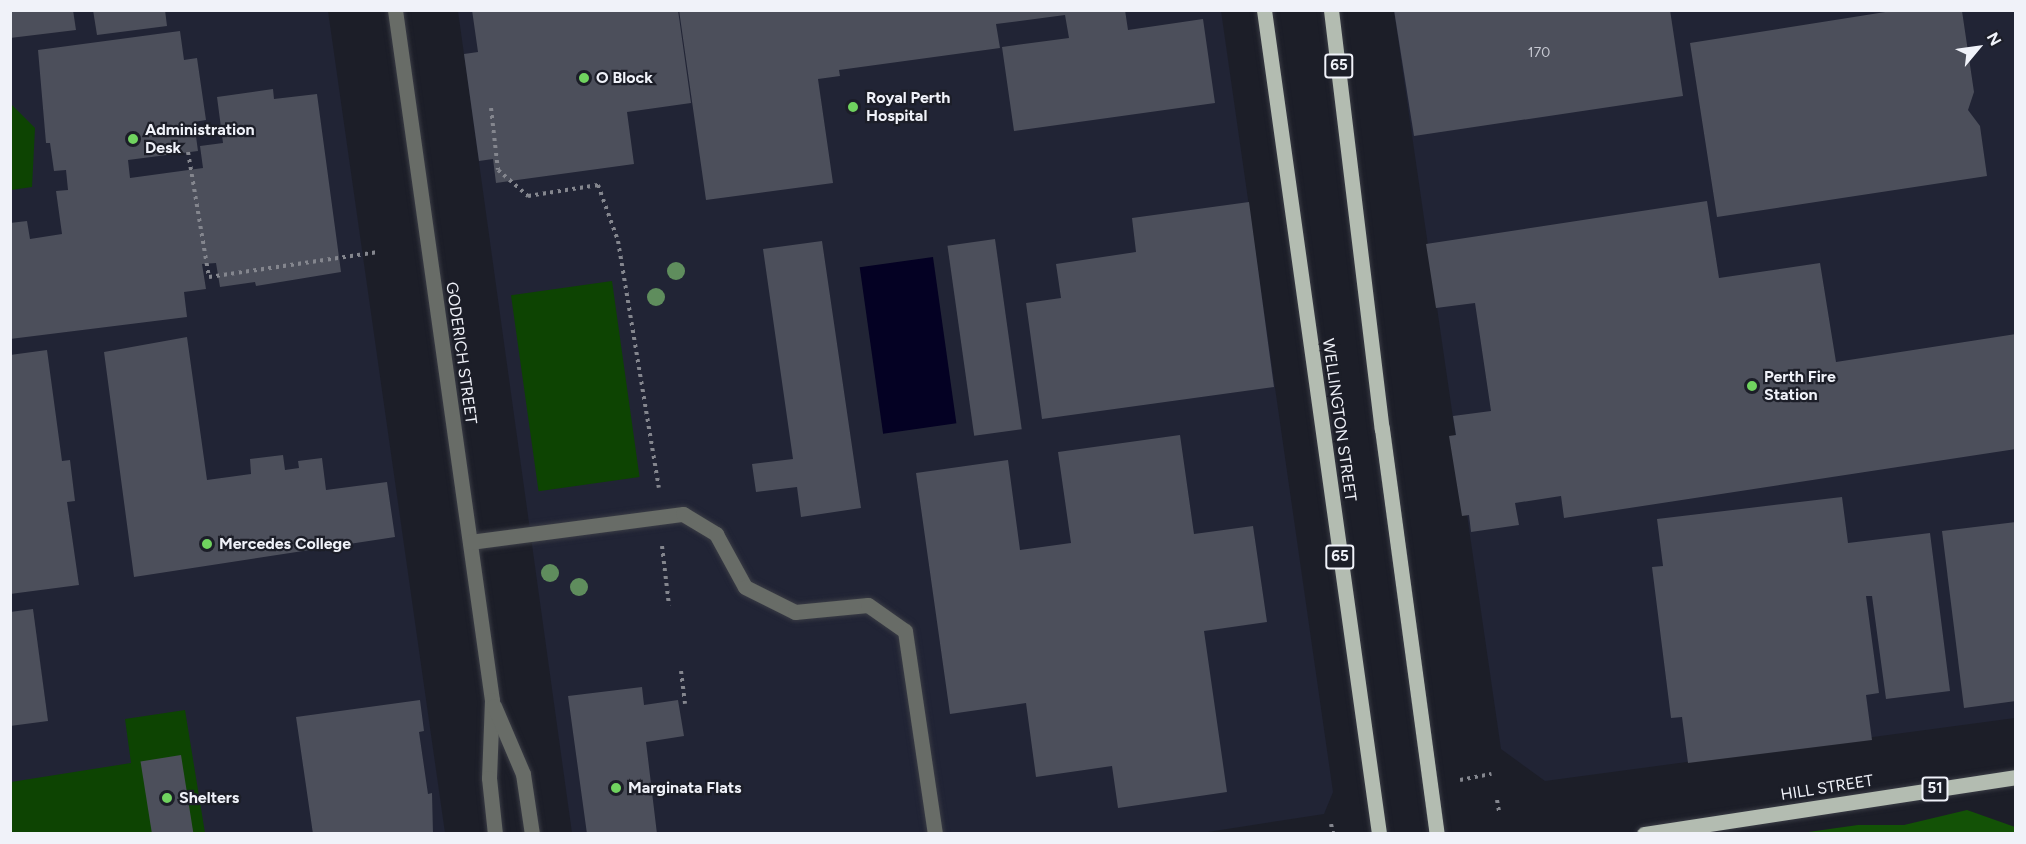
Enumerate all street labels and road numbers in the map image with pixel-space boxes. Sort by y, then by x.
road number: 65 [1324,54,1354,78]
street label: GODERICH STREET [442,281,480,425]
street label: WELLINGTON STREET [1318,337,1360,503]
road number: 65 [1325,545,1355,569]
street label: HILL STREET [1779,771,1875,805]
road number: 51 [1920,777,1950,801]

